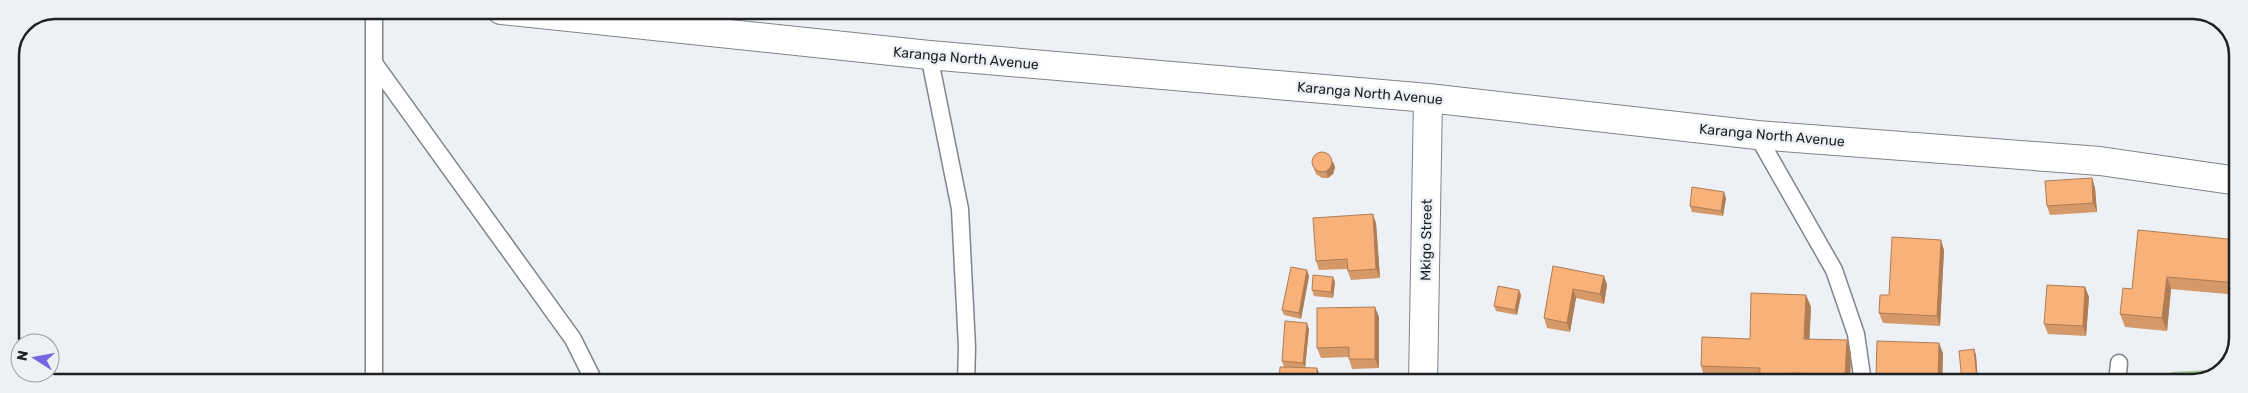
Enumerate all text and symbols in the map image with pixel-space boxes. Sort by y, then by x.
street label: Karanga North Avenue [892,44,1040,73]
street label: Karanga North Avenue [1296,79,1444,108]
street label: Karanga North Avenue [1698,121,1846,150]
street label: Mkigo Street [1417,198,1436,281]
north arrow [10,333,60,383]
text: N [13,349,32,362]

